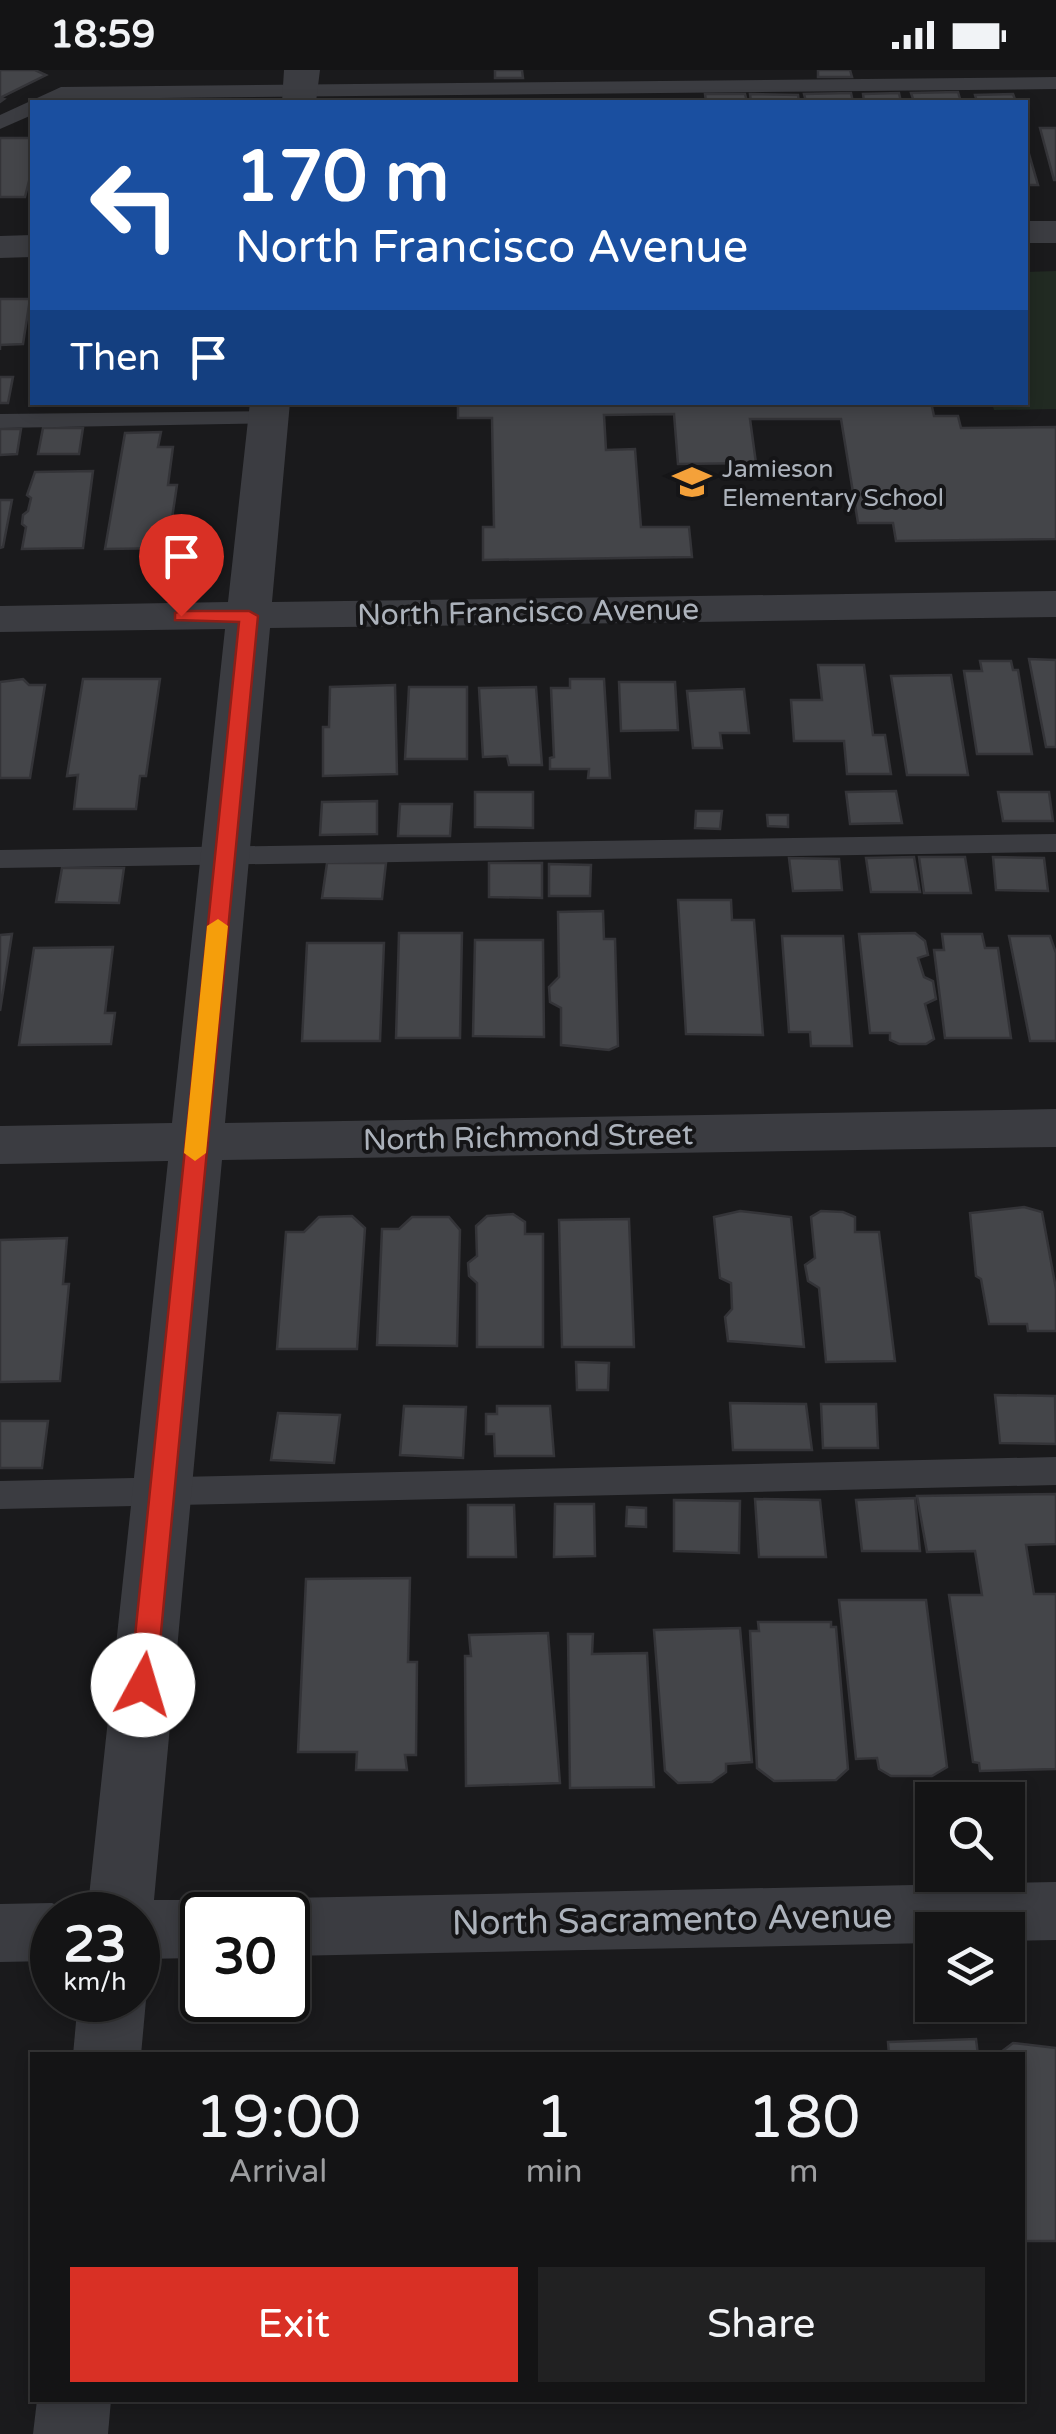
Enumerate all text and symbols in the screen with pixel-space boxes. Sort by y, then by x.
text: 18:59 [50,12,155,58]
text: 170 m [235,136,449,220]
icon: left [70,140,200,270]
text: North Francisco Avenue [235,221,748,275]
icon: arrive [181,330,236,385]
text: Then [70,335,161,381]
place label: Jamieson Elementary School [722,454,944,513]
school or university icon: Jamieson Elementary School [671,461,713,503]
pin [139,514,224,617]
icon: arrive [154,529,209,584]
street label: North Francisco Avenue [357,591,699,634]
street label: North Richmond Street [362,1116,694,1159]
position arrow [91,1633,195,1737]
map controls [915,1782,1025,2022]
button: search [915,1782,1025,1892]
speed limit sign: 30 [180,1892,310,2022]
street label: North Sacramento Avenue [451,1895,893,1945]
button: layers [915,1912,1025,2022]
text: 23 [64,1915,126,1975]
text: km/h [64,1967,126,1997]
text: 19:00 [195,2082,361,2154]
text: 1 [535,2082,573,2154]
text: 180 [747,2082,860,2154]
text: Arrival [228,2153,327,2191]
text: min [526,2153,583,2191]
text: m [789,2153,818,2191]
button: Exit [70,2267,518,2382]
button: Share [538,2267,985,2382]

